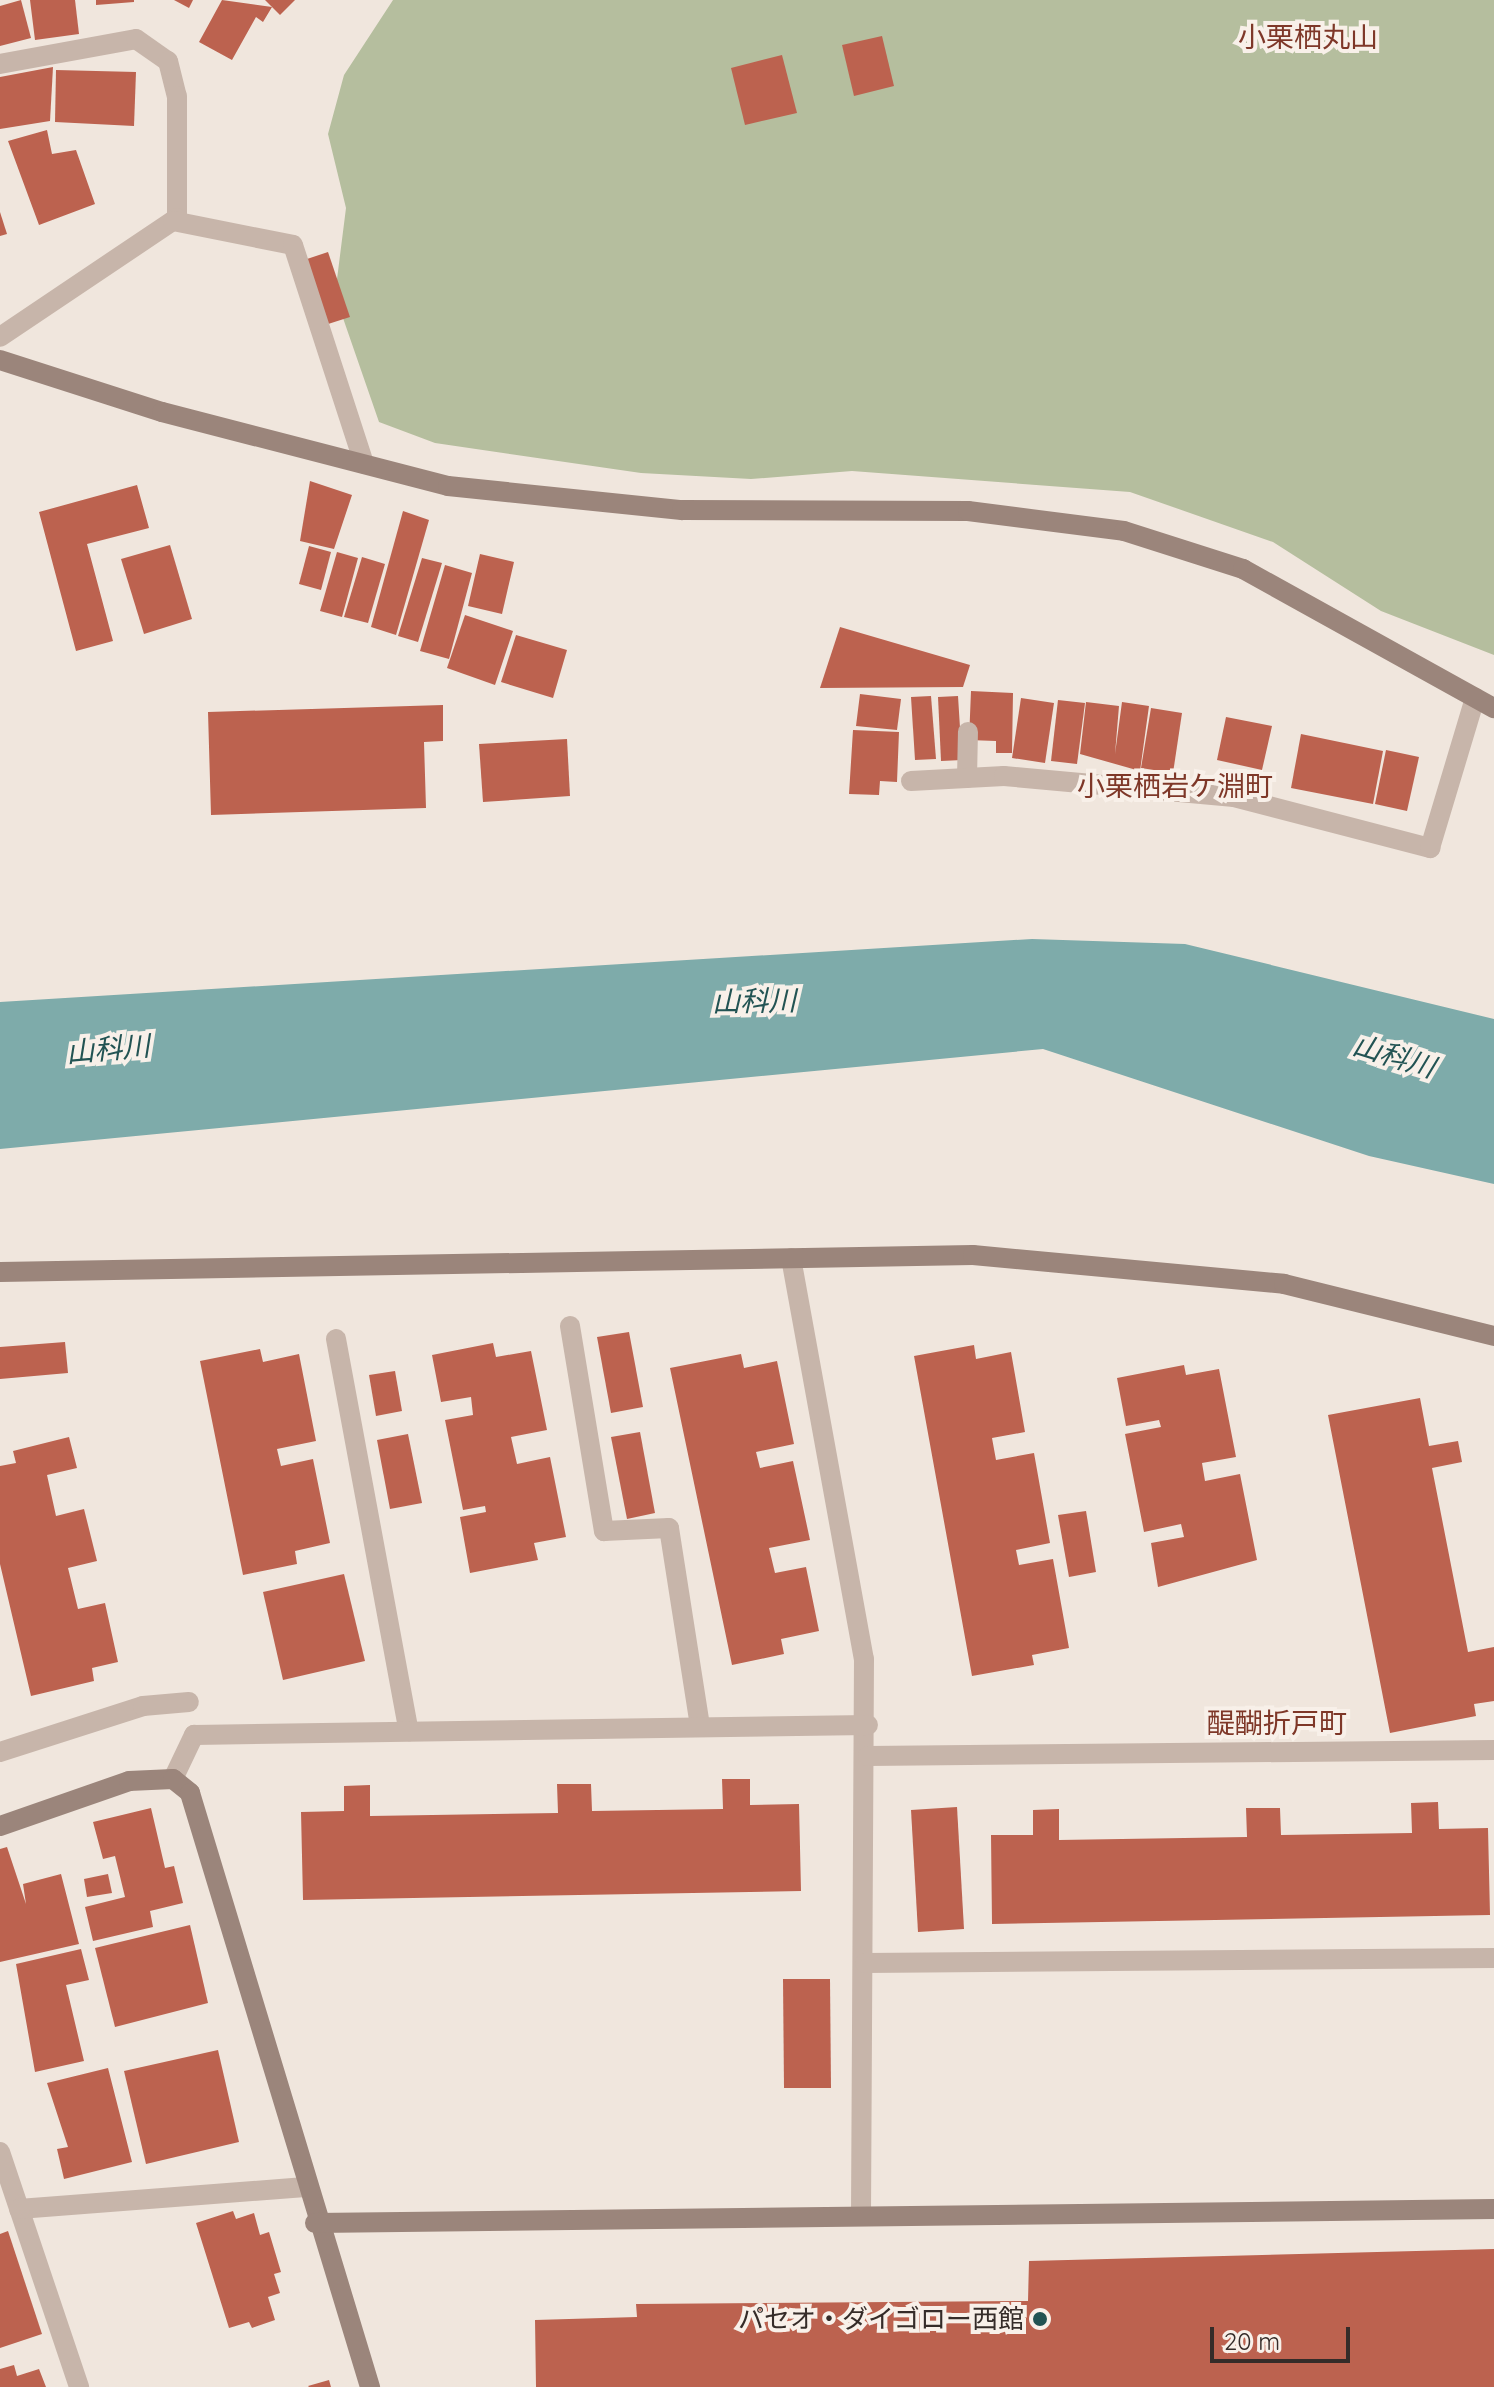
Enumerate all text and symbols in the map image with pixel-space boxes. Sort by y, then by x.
district label: 小栗栖丸山 [1238,20,1378,54]
district label: 小栗栖岩ケ淵町 [1077,769,1273,803]
water label: 山科川 [712,983,796,1019]
water label: 山科川 [1349,1028,1439,1084]
water label: 山科川 [65,1029,151,1069]
district label: 醍醐折戸町 [1207,1706,1347,1740]
place label: パセオ・ダイゴロー西館 [738,2303,1024,2335]
marker: パセオ・ダイゴロー西館 [1031,2310,1049,2328]
scale bar [1214,2311,1354,2361]
text: 20 m [1224,2326,1280,2356]

